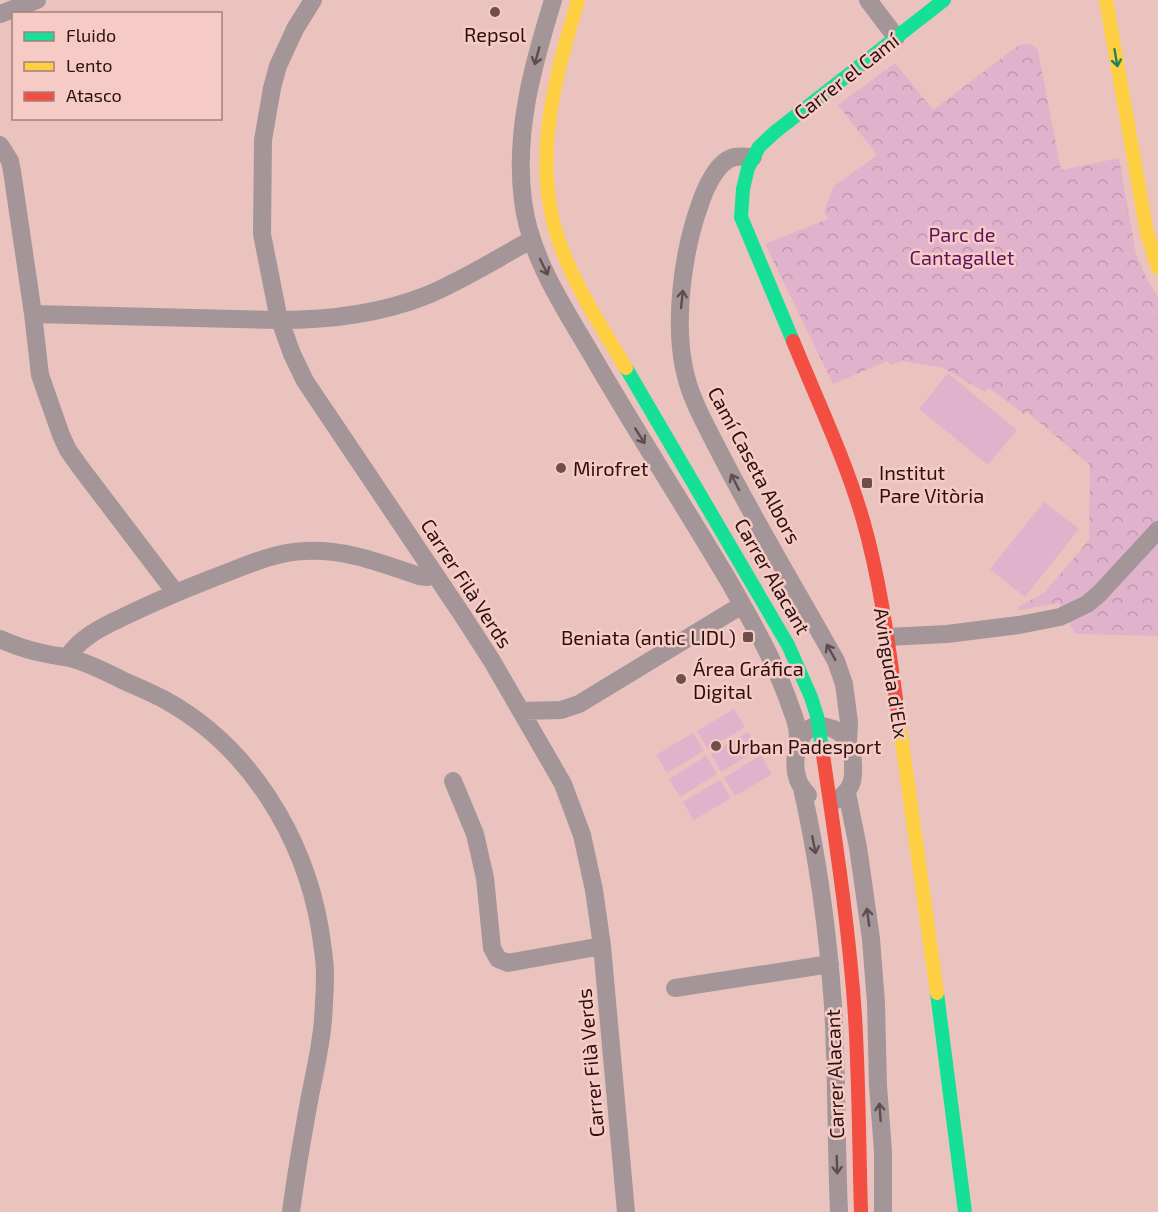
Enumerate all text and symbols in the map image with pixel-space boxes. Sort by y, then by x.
marker: Repsol [488,5,502,19]
legend [12,12,222,120]
place label: Repsol [464,22,526,46]
text: Fluido [66,24,116,46]
street label: Carrer el Camí [789,27,904,124]
one-way arrow [531,46,542,65]
one-way arrow [1111,47,1122,67]
text: Lento [66,54,112,76]
text: Atasco [66,84,122,106]
park label: Parc de Cantagallet [910,222,1015,269]
one-way arrow [538,257,550,275]
one-way arrow [677,289,688,309]
street label: Camí Caseta Albors [703,382,807,548]
one-way arrow [634,427,646,444]
place label: Mirofret [573,456,649,480]
place label: Institut Pare Vitòria [879,460,984,507]
marker: Mirofret [554,461,568,475]
one-way arrow [729,474,740,492]
marker: Institut Pare Vitòria [860,476,874,490]
street label: Carrer Filà Verds [416,514,518,652]
street label: Carrer Alacant [730,514,816,639]
street label: Avinguda d'Elx [870,606,914,741]
place label: Beniata (antic LIDL) [561,625,736,649]
marker: Beniata (antic LIDL) [741,630,755,644]
one-way arrow [825,644,837,661]
place label: Área Gráfica Digital [693,656,804,703]
marker: Área Gráfica Digital [674,672,688,686]
place label: Urban Padesport [728,734,882,758]
marker: Urban Padesport [709,739,723,753]
one-way arrow [809,835,820,854]
one-way arrow [862,908,873,928]
street label: Carrer Filà Verds [572,988,608,1138]
street label: Carrer Alacant [820,1008,848,1139]
one-way arrow [874,1102,885,1122]
one-way arrow [831,1154,842,1174]

